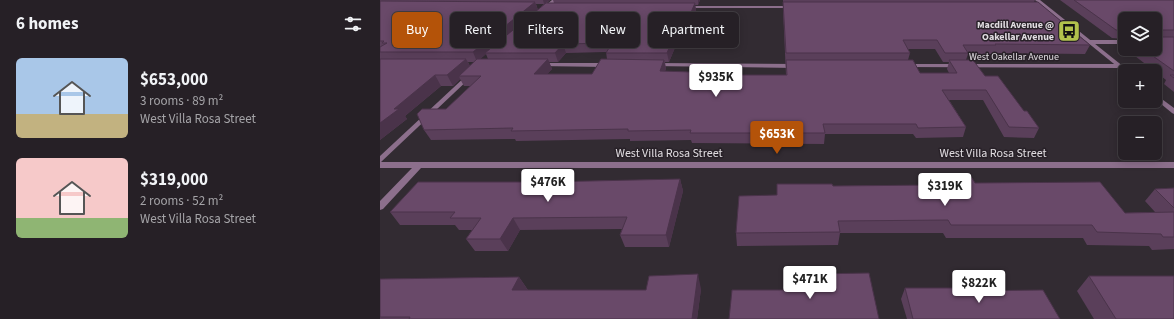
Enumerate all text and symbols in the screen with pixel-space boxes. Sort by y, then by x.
text: 6 homes [16,12,78,36]
chip: Buy [392,12,442,48]
chip: Rent [450,12,506,48]
chip: Filters [514,12,578,48]
chip: New [586,12,640,48]
chip: Apartment [648,12,739,48]
map controls [1118,12,1162,160]
button: layers [1118,12,1162,56]
icon: filters [342,13,364,35]
place label: Macdill Avenue @ Oakellar Avenue [977,18,1054,44]
bus stop icon: Macdill Avenue @ Oakellar Avenue [1056,18,1082,44]
street label: West Oakellar Avenue [969,50,1059,64]
pin: $935K [688,64,744,98]
button: + [1118,64,1162,108]
text: $653,000 [140,68,208,92]
text: $935K [698,68,734,86]
icon: home [48,74,96,122]
text: 3 rooms · 89 m² [140,92,223,110]
text: West Villa Rosa Street [140,110,256,128]
button: − [1118,116,1162,160]
pin: $653K [749,121,805,155]
text: $653K [759,125,795,143]
street label: West Villa Rosa Street [615,145,723,162]
street label: West Villa Rosa Street [939,145,1047,162]
text: $319,000 [140,168,208,192]
pin: $476K [520,169,576,203]
text: $476K [530,173,566,191]
pin: $319K [917,173,973,207]
icon: home [48,174,96,222]
text: $319K [927,177,963,195]
text: 2 rooms · 52 m² [140,192,223,210]
text: West Villa Rosa Street [140,210,256,228]
pin: $471K [782,266,838,300]
text: $471K [792,270,828,288]
pin: $822K [951,270,1007,304]
text: $822K [961,274,997,292]

